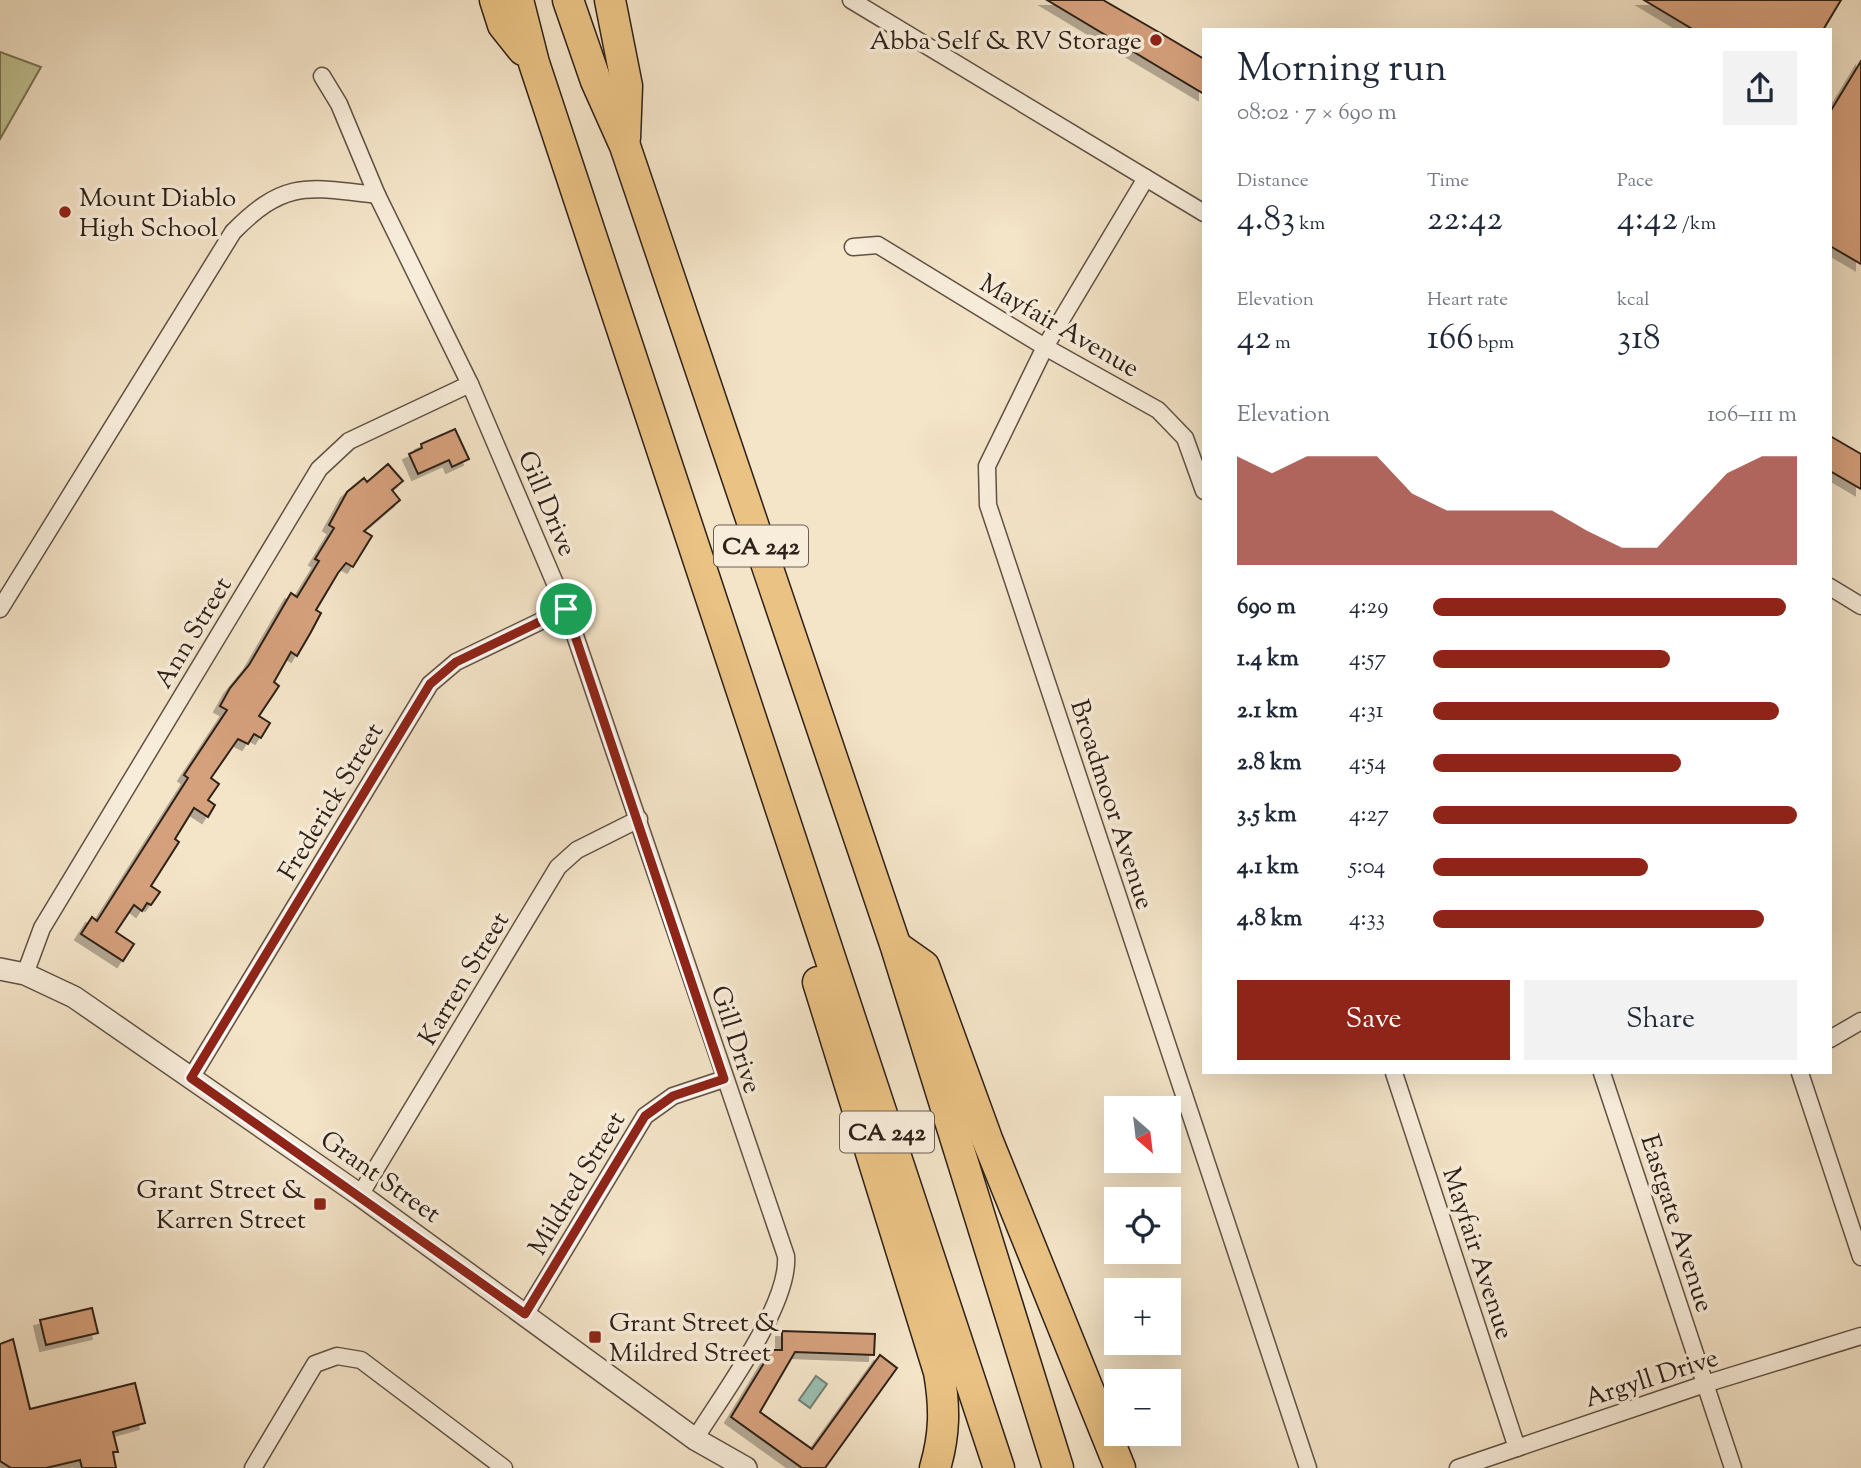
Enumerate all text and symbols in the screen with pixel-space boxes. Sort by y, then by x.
place label: Abba Self & RV Storage [869,24,1142,61]
marker: Abba Self & RV Storage [1148,32,1164,48]
text: Morning run [1237,44,1447,98]
button: share [1723,51,1797,125]
text: 08:02 · 7 × 690 m [1237,97,1397,130]
text: Distance [1237,168,1309,195]
text: Time [1427,168,1469,195]
text: Pace [1617,168,1653,195]
place label: Mount Diablo High School [79,181,236,248]
text: 4.83 [1237,195,1295,246]
text: 22:42 [1427,195,1503,246]
text: 4:42 [1617,195,1678,246]
marker: Mount Diablo High School [57,204,73,220]
text: km [1295,211,1325,238]
text: /km [1678,211,1716,238]
street label: Mayfair Avenue [972,266,1145,388]
text: Elevation [1237,287,1314,314]
text: Heart rate [1427,287,1508,314]
text: kcal [1617,287,1650,314]
text: 42 [1237,314,1271,365]
text: 166 [1427,314,1474,365]
text: 318 [1617,314,1661,365]
text: m [1271,330,1291,357]
text: bpm [1474,330,1514,357]
text: Elevation [1237,399,1330,432]
text: 106–111 m [1707,399,1797,432]
street label: Gill Drive [507,446,584,562]
road number: CA 242 [714,526,808,566]
street label: Ann Street [146,570,242,696]
pin [536,579,596,639]
icon: arrive [547,590,585,628]
text: 690 m [1237,591,1296,624]
text: 4:29 [1349,591,1389,624]
text: 1.4 km [1237,643,1299,676]
text: 4:57 [1349,643,1386,676]
street label: Broadmoor Avenue [1059,695,1162,914]
text: 2.1 km [1237,695,1298,728]
text: 4:31 [1349,695,1384,728]
street label: Frederick Street [270,716,394,888]
text: 2.8 km [1237,747,1302,780]
text: 4:54 [1349,747,1386,780]
text: 3.5 km [1237,799,1296,832]
text: 4:27 [1349,799,1389,832]
text: 4.1 km [1237,851,1299,884]
text: 5:04 [1349,851,1385,884]
text: 4.8 km [1237,903,1302,936]
text: 4:33 [1349,903,1385,936]
street label: Karren Street [411,905,520,1053]
button: Save [1237,980,1510,1060]
button: Share [1524,980,1797,1060]
street label: Gill Drive [700,981,769,1098]
north arrow [1104,1096,1181,1172]
map controls [1104,1096,1181,1446]
street label: Mildred Street [521,1105,636,1263]
road number: CA 242 [840,1112,934,1152]
street label: Grant Street [312,1123,447,1233]
street label: Eastgate Avenue [1629,1130,1722,1317]
street label: Mayfair Avenue [1431,1163,1522,1345]
place label: Grant Street & Karren Street [136,1173,306,1240]
button: locate [1104,1187,1181,1264]
marker: Grant Street & Karren Street [312,1196,328,1212]
button: + [1104,1278,1181,1355]
place label: Grant Street & Mildred Street [609,1306,779,1373]
marker: Grant Street & Mildred Street [587,1329,603,1345]
street label: Argyll Drive [1580,1340,1723,1418]
button: − [1104,1369,1181,1446]

